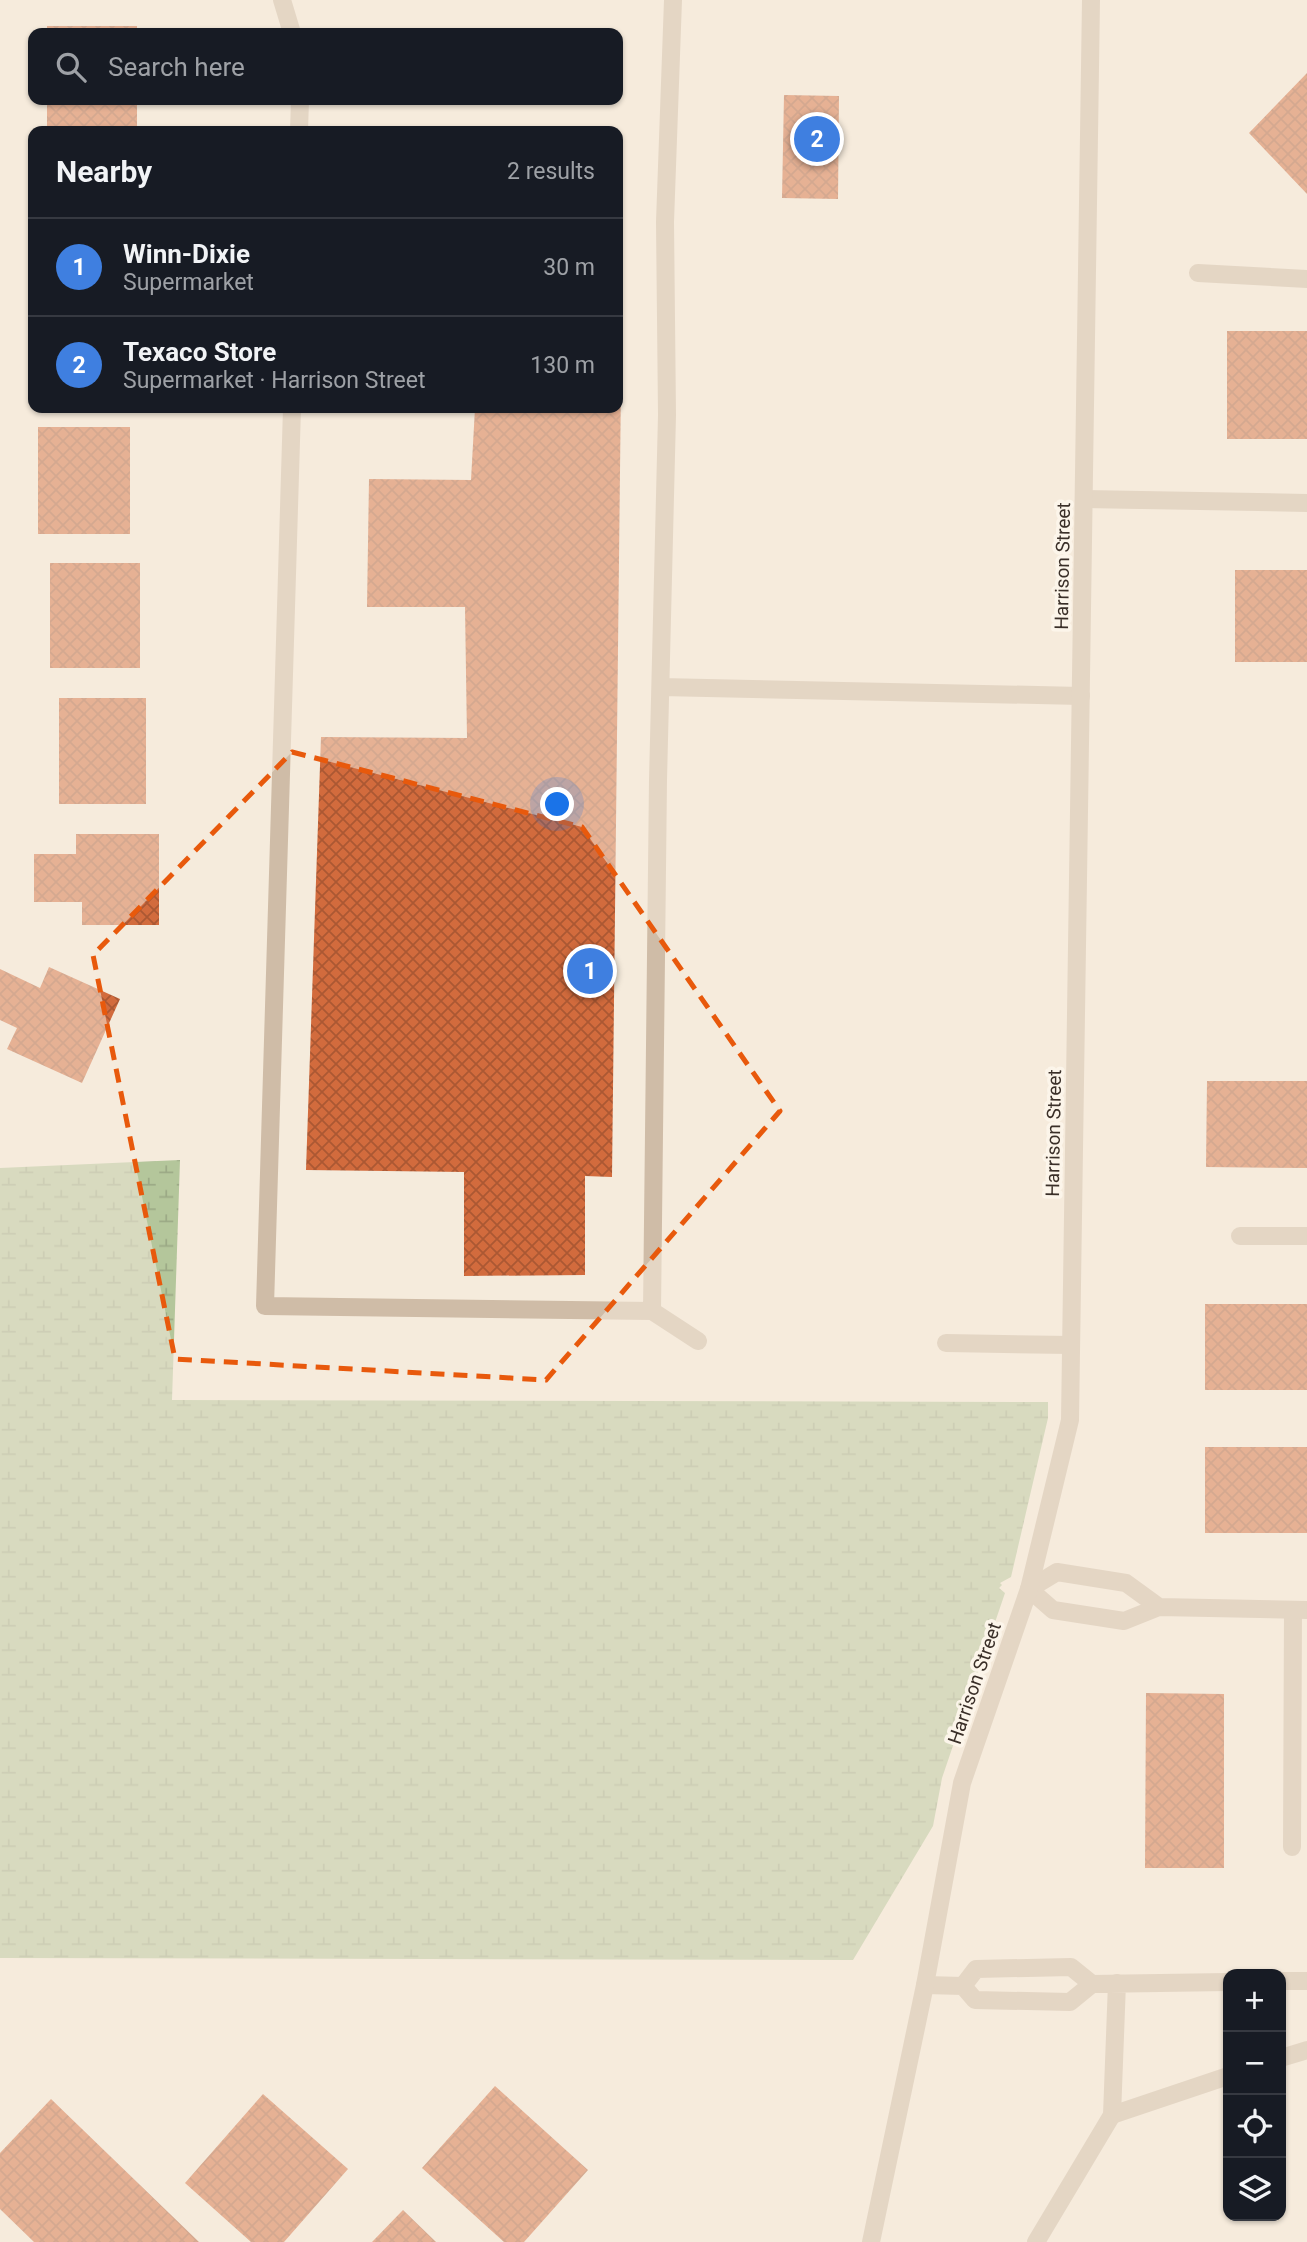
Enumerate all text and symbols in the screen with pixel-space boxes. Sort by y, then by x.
search box [28,28,623,105]
icon: search [52,48,90,86]
text: Search here [108,52,245,82]
pin: 2 [794,113,840,165]
text: Nearby [56,154,152,189]
text: 2 results [507,158,595,185]
text: Winn-Dixie [123,239,250,269]
text: 1 [72,254,86,281]
text: 30 m [543,254,595,281]
text: Supermarket [123,269,254,296]
text: Texaco Store [123,337,276,367]
text: 2 [72,352,86,379]
text: 130 m [530,352,595,379]
text: Supermarket · Harrison Street [123,367,425,394]
street label: Harrison Street [1050,502,1075,630]
your location [540,787,574,821]
pin: 1 [567,945,613,997]
street label: Harrison Street [1041,1069,1066,1197]
street label: Harrison Street [943,1619,1006,1747]
map controls [1223,1969,1286,2221]
button: + [1223,1969,1286,2032]
button: − [1223,2032,1286,2095]
button: locate [1223,2095,1286,2158]
button: layers [1223,2158,1286,2221]

